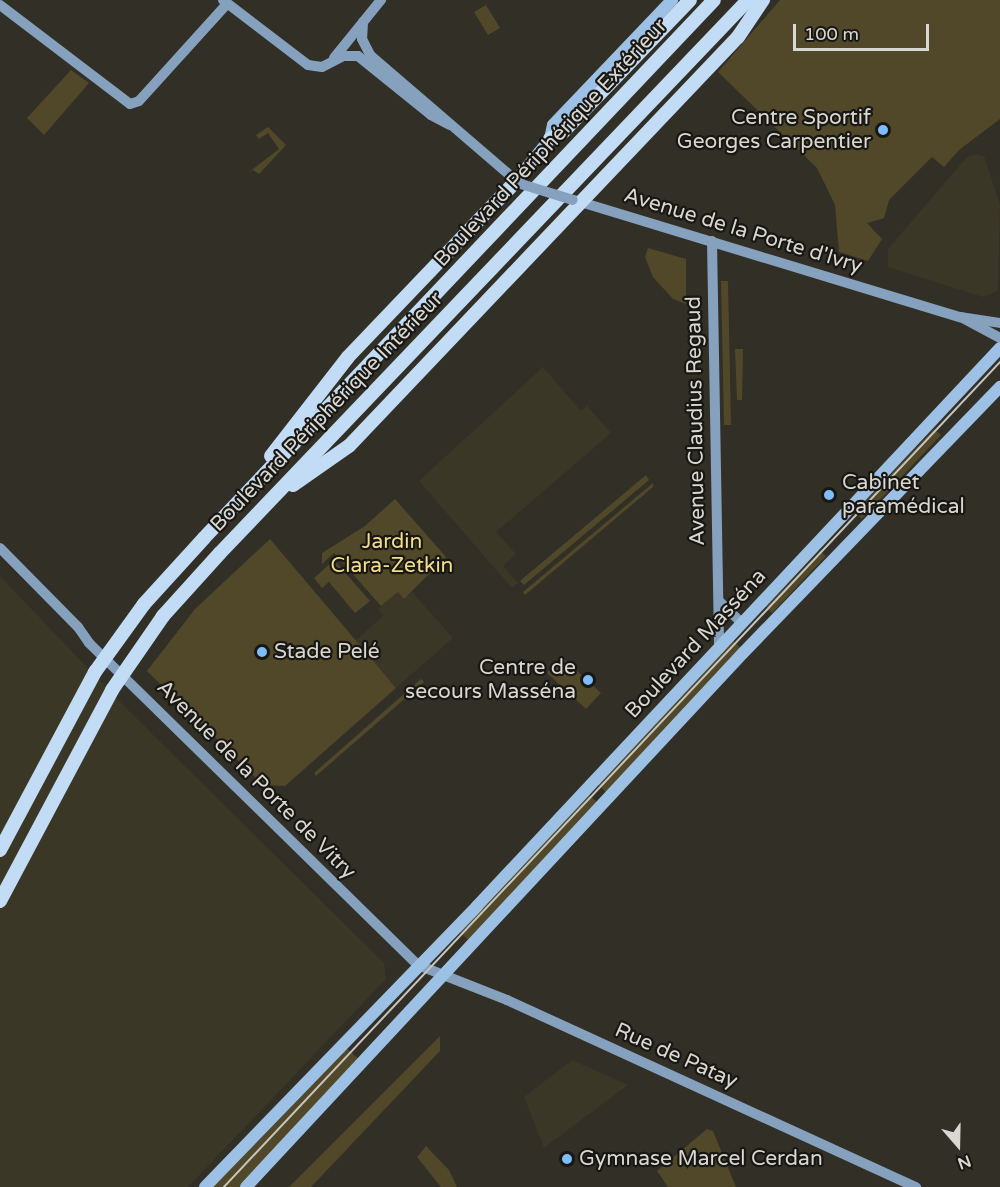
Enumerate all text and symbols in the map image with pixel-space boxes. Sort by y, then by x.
scale bar [796,12,932,50]
street label: Boulevard Périphérique Extérieur [429,14,673,272]
text: 100 m [804,23,859,45]
place label: Centre Sportif Georges Carpentier [677,105,871,155]
marker: Centre Sportif Georges Carpentier [876,123,890,137]
street label: Avenue de la Porte d'Ivry [621,183,865,279]
street label: Boulevard Périphérique Intérieur [205,287,449,537]
street label: Avenue Claudius Regaud [681,296,711,546]
place label: Cabinet paramédical [842,470,965,520]
marker: Cabinet paramédical [820,486,838,504]
park label: Jardin Clara-Zetkin [331,529,453,579]
street label: Boulevard Masséna [620,564,772,724]
place label: Stade Pelé [274,639,380,665]
marker: Stade Pelé [255,645,269,659]
place label: Centre de secours Masséna [405,655,576,705]
marker: Centre de secours Masséna [581,673,595,687]
street label: Avenue de la Porte de Vitry [151,675,361,885]
street label: Rue de Patay [611,1018,741,1094]
north arrow [928,1115,988,1175]
place label: Gymnase Marcel Cerdan [579,1146,823,1172]
text: N [955,1150,974,1174]
marker: Gymnase Marcel Cerdan [560,1152,574,1166]

